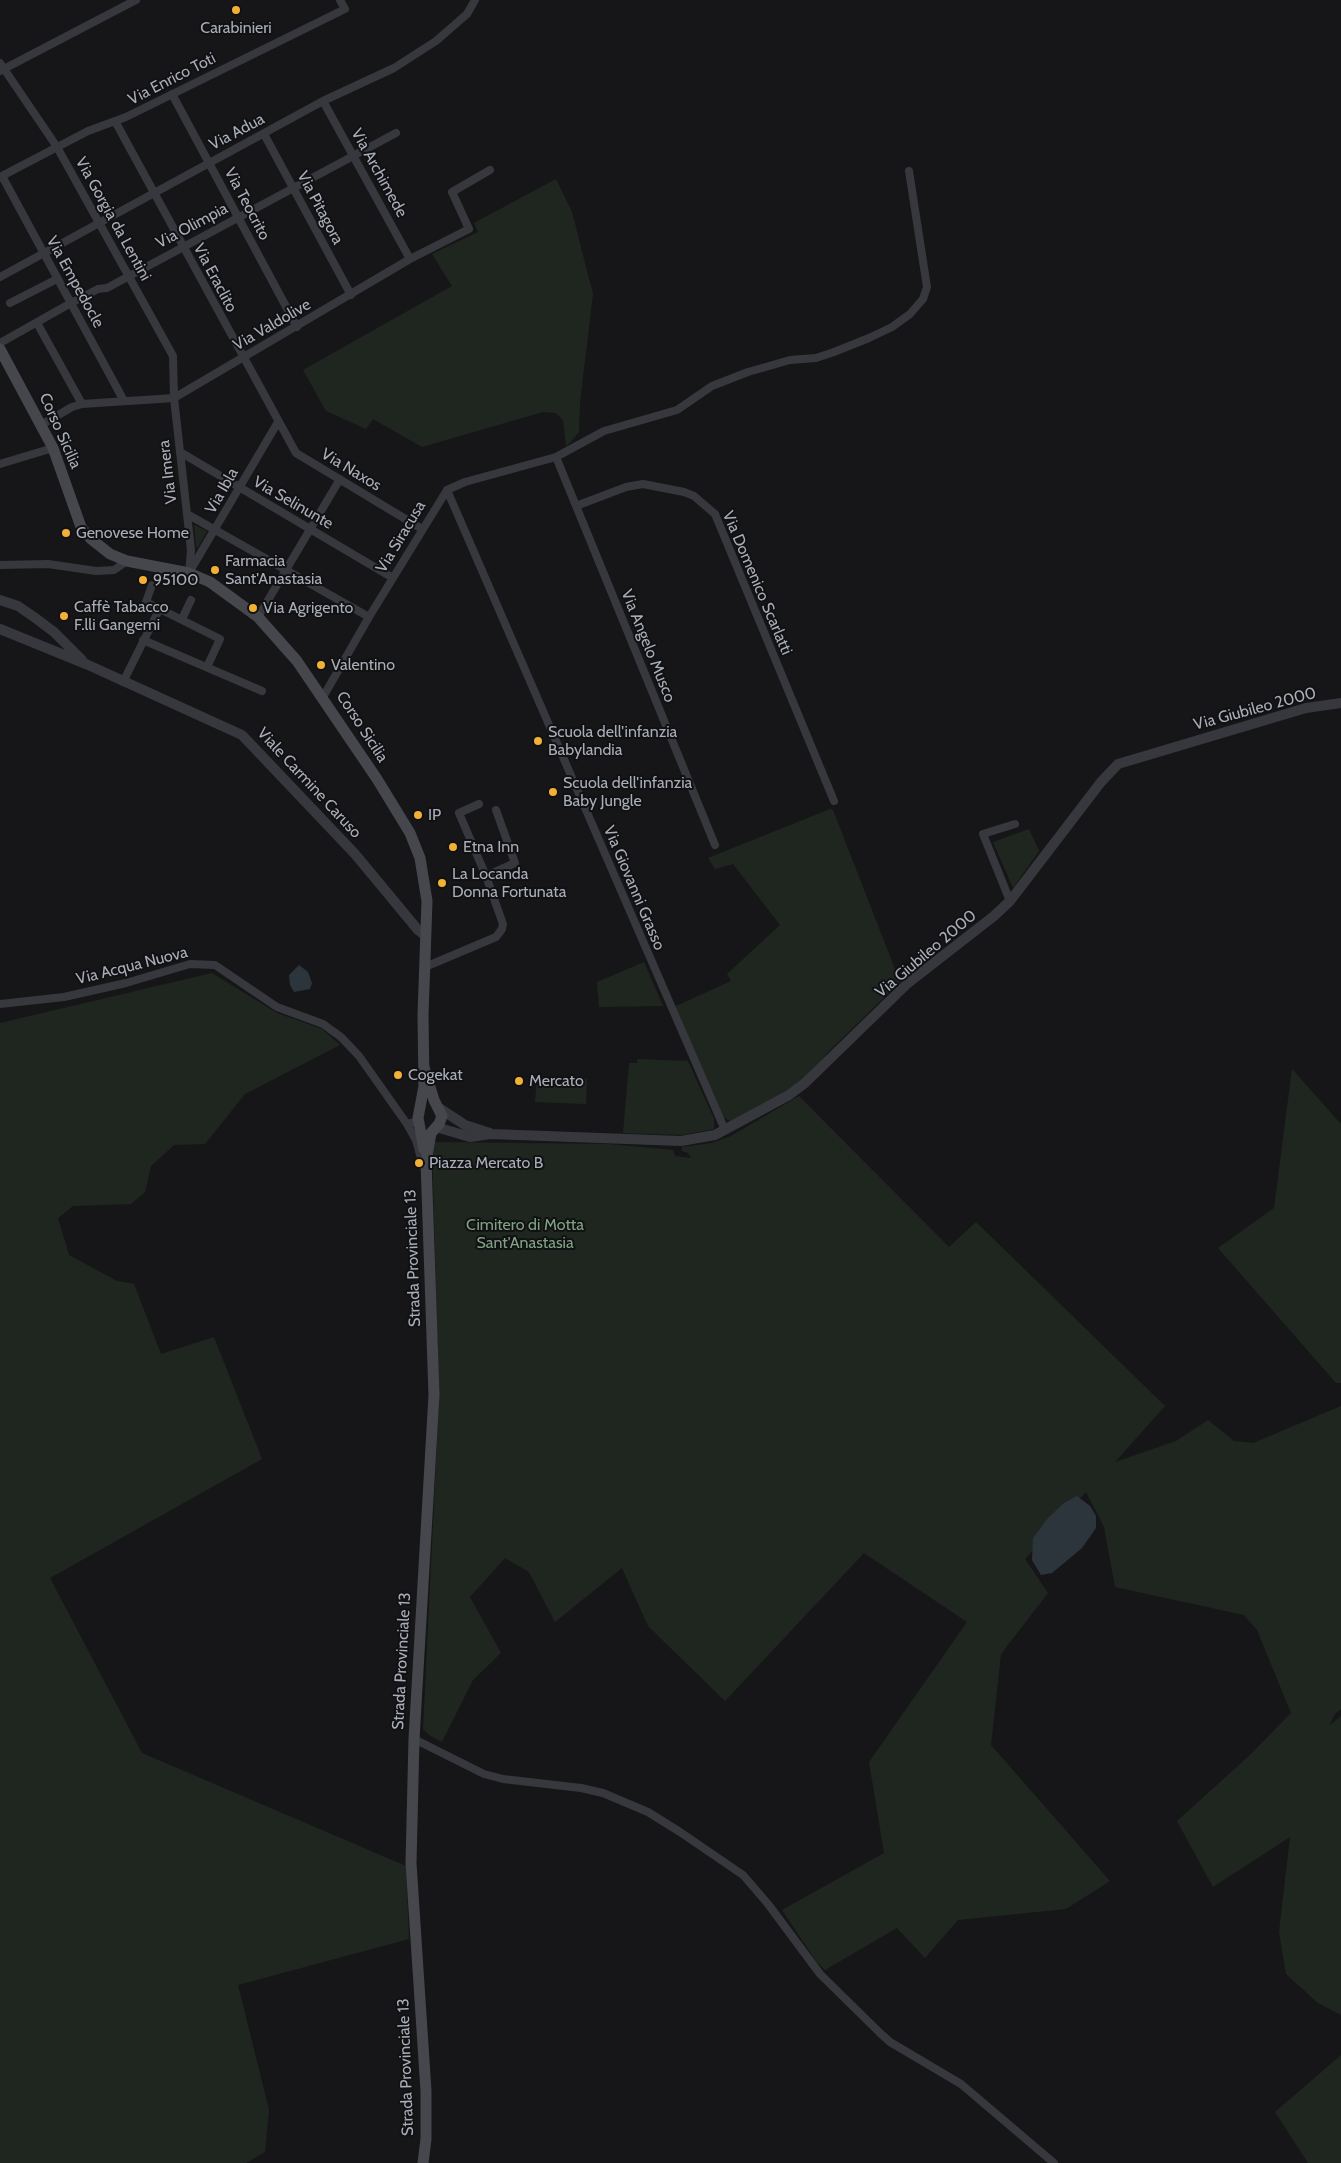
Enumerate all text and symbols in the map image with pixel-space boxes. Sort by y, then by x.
marker: Carabinieri [230,4,242,16]
place label: Carabinieri [200,18,272,38]
street label: Via Enrico Toti [125,49,219,109]
street label: Via Adua [206,109,268,155]
street label: Via Archimede [347,125,411,221]
street label: Via Gorgia da Lentini [71,154,155,284]
street label: Via Teocrito [220,165,274,243]
street label: Via Pitagora [293,168,347,248]
street label: Via Olimpia [153,199,231,253]
street label: Via Empedocle [42,233,108,331]
street label: Via Eraclito [189,240,241,316]
street label: Via Valdolive [230,295,314,355]
street label: Corso Sicilia [35,390,85,472]
street label: Via Imera [155,439,181,505]
street label: Via Naxos [317,445,385,495]
street label: Via Ibla [201,465,243,517]
street label: Via Selinunte [249,472,337,534]
street label: Via Siracusa [372,498,430,576]
street label: Via Domenico Scarlatti [718,508,796,658]
place label: Genovese Home [76,523,189,543]
marker: Genovese Home [60,527,72,539]
place label: Farmacia Sant'Anastasia [225,551,322,589]
marker: Farmacia Sant'Anastasia [209,564,221,576]
place label: 95100 [153,570,198,590]
marker: 95100 [137,574,149,586]
street label: Via Angelo Musco [617,587,679,705]
place label: Caffè Tabacco F.lli Gangemi [74,597,169,635]
place label: Via Agrigento [263,598,353,618]
marker: Via Agrigento [247,602,259,614]
marker: Caffè Tabacco F.lli Gangemi [58,610,70,622]
place label: Valentino [331,655,395,675]
marker: Valentino [315,659,327,671]
street label: Via Giubileo 2000 [1192,683,1318,735]
street label: Corso Sicilia [332,688,392,766]
place label: Scuola dell'infanzia Babylandia [548,722,677,760]
street label: Viale Carmine Caruso [253,724,365,842]
marker: Scuola dell'infanzia Babylandia [532,735,544,747]
place label: Scuola dell'infanzia Baby Jungle [563,773,692,811]
marker: Scuola dell'infanzia Baby Jungle [547,786,559,798]
place label: IP [428,805,441,825]
marker: IP [412,809,424,821]
street label: Via Giovanni Grasso [599,823,669,953]
place label: Etna Inn [463,837,519,857]
marker: Etna Inn [447,841,459,853]
place label: La Locanda Donna Fortunata [452,864,566,902]
marker: La Locanda Donna Fortunata [436,877,448,889]
street label: Via Giubileo 2000 [872,906,980,1002]
street label: Via Acqua Nuova [74,943,190,989]
place label: Cogekat [408,1065,463,1085]
marker: Cogekat [392,1069,404,1081]
place label: Mercato [529,1071,584,1091]
marker: Mercato [513,1075,525,1087]
place label: Piazza Mercato B [429,1153,543,1173]
marker: Piazza Mercato B [413,1157,425,1169]
street label: Strada Provinciale 13 [401,1189,425,1327]
park label: Cimitero di Motta Sant'Anastasia [466,1215,584,1253]
street label: Strada Provinciale 13 [389,1592,415,1730]
street label: Strada Provinciale 13 [394,1998,418,2136]

